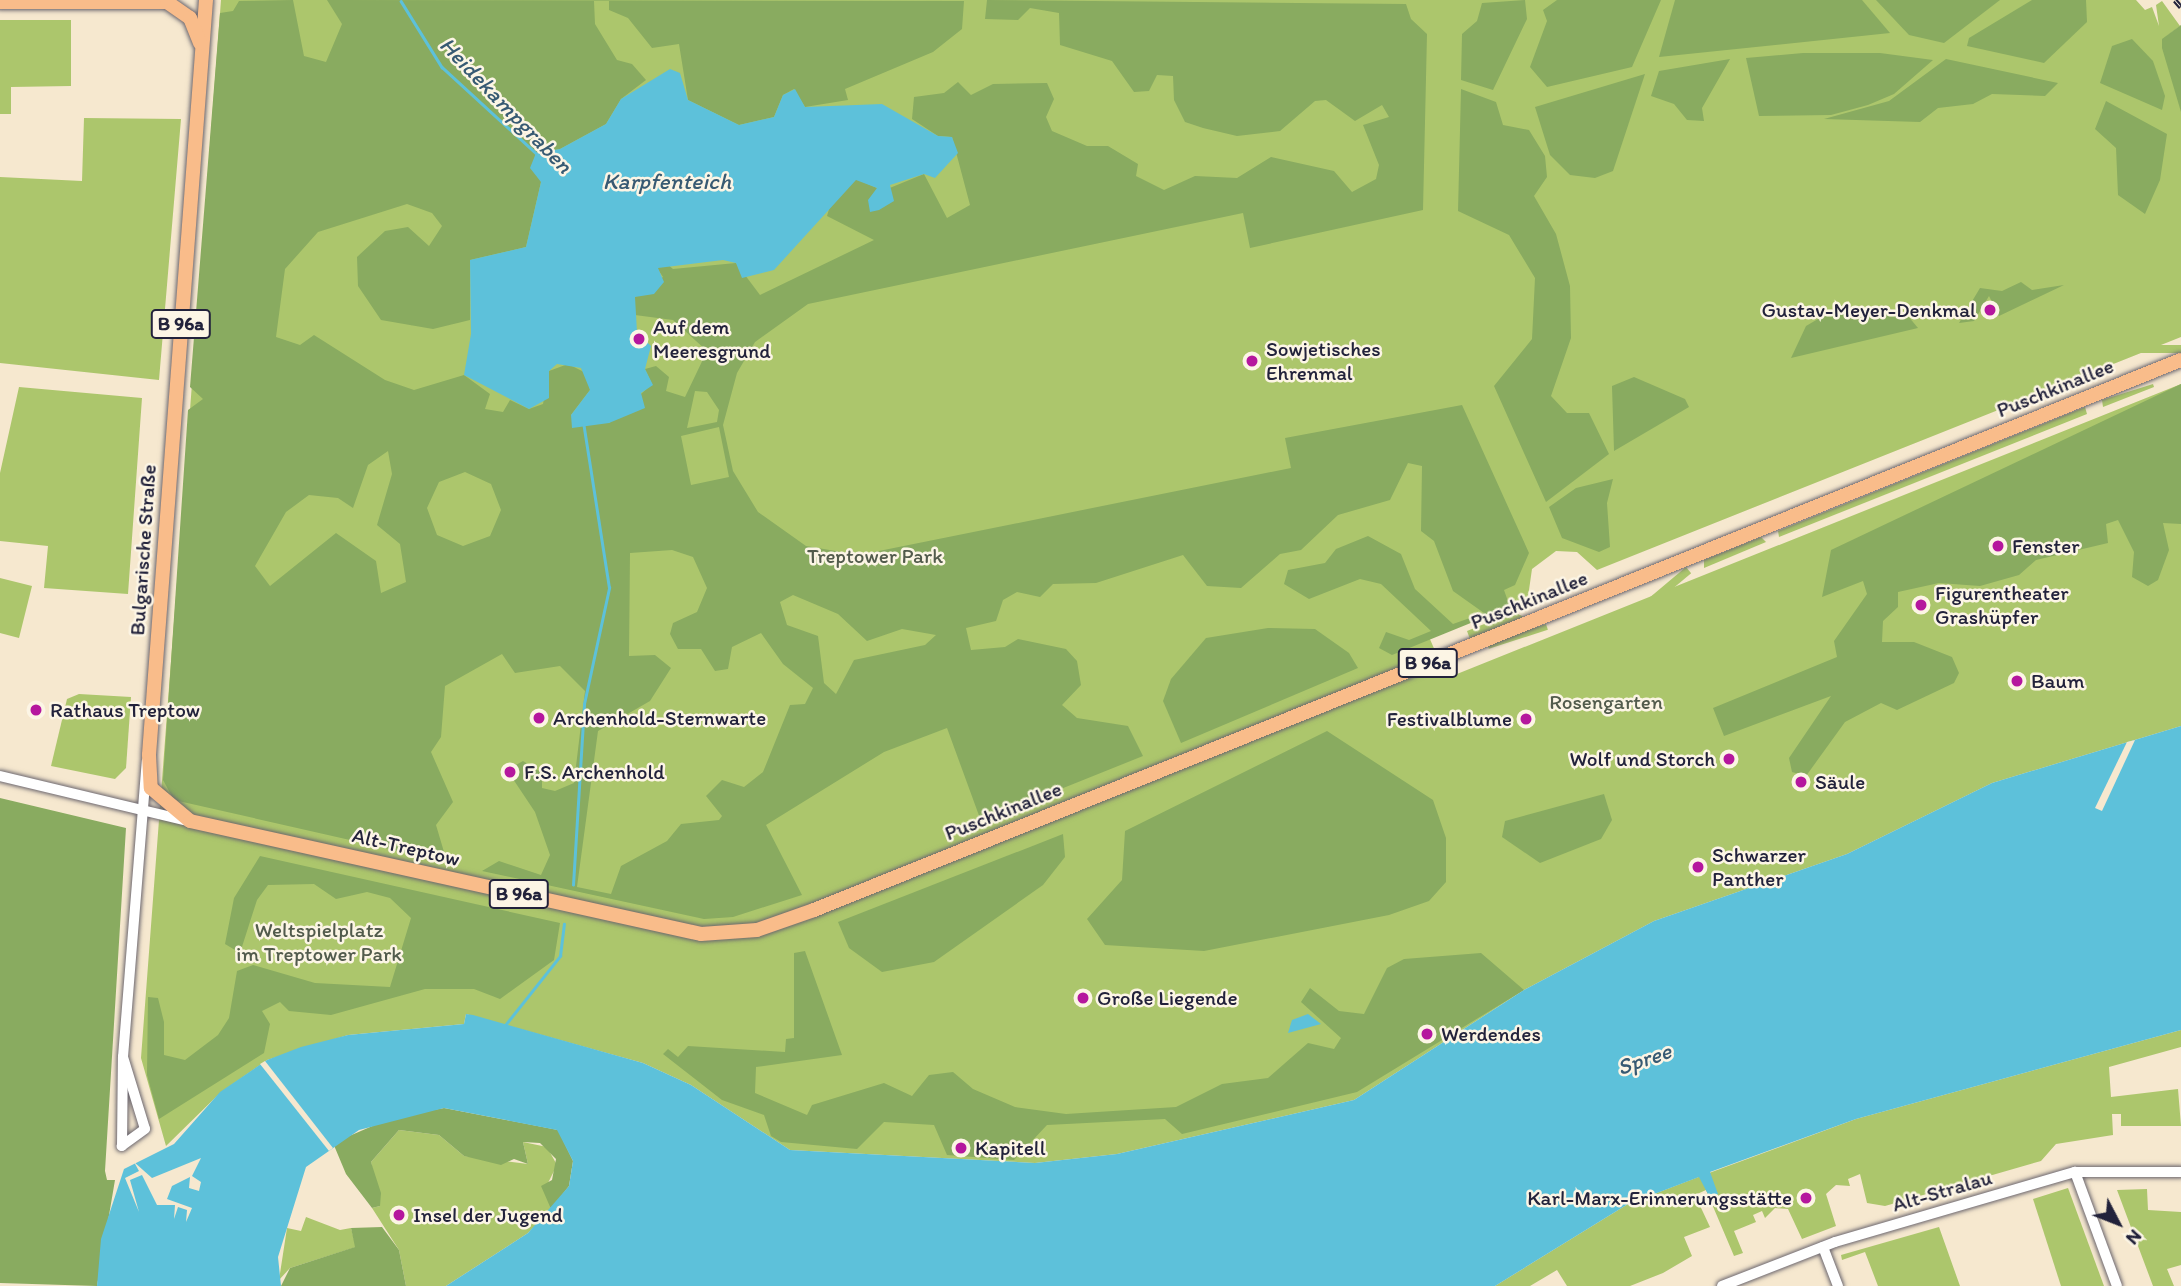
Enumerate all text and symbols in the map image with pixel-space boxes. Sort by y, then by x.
water label: Heidekampgraben [434,31,578,179]
water label: Karpfenteich [603,167,731,195]
place label: Gustav-Meyer-Denkmal [1762,297,1976,323]
marker: Gustav-Meyer-Denkmal [1982,302,1998,318]
road number: B 96a [150,308,212,340]
place label: Auf dem Meeresgrund [653,314,771,364]
marker: Auf dem Meeresgrund [631,331,647,347]
place label: Sowjetisches Ehrenmal [1266,336,1381,386]
marker: Sowjetisches Ehrenmal [1244,353,1260,369]
street label: Puschkinallee [1993,353,2117,423]
street label: Bulgarische Straße [124,463,162,637]
place label: Fenster [2012,533,2080,559]
marker: Fenster [1990,538,2006,554]
park label: Treptower Park [807,543,943,569]
street label: Puschkinallee [1467,565,1591,635]
place label: Figurentheater Grashüpfer [1935,580,2069,630]
marker: Figurentheater Grashüpfer [1913,597,1929,613]
road number: B 96a [1396,648,1460,678]
place label: Baum [2031,668,2085,694]
marker: Baum [2009,673,2025,689]
park label: Rosengarten [1549,689,1663,715]
place label: Rathaus Treptow [50,697,200,723]
marker: Rathaus Treptow [28,702,44,718]
place label: Archenhold-Sternwarte [553,705,766,731]
place label: Festivalblume [1387,706,1512,732]
marker: Archenhold-Sternwarte [531,710,547,726]
marker: Festivalblume [1518,711,1534,727]
place label: Wolf und Storch [1569,746,1715,772]
marker: Wolf und Storch [1721,751,1737,767]
place label: F.S. Archenhold [524,759,665,785]
marker: F.S. Archenhold [502,764,518,780]
place label: Säule [1815,769,1865,795]
marker: Säule [1793,774,1809,790]
street label: Puschkinallee [941,776,1065,846]
street label: Alt-Treptow [350,822,462,872]
place label: Schwarzer Panther [1712,842,1806,892]
marker: Schwarzer Panther [1690,859,1706,875]
road number: B 96a [488,878,550,909]
park label: Weltspielplatz im Treptower Park [237,917,401,967]
place label: Große Liegende [1097,985,1238,1011]
marker: Große Liegende [1075,990,1091,1006]
place label: Werdendes [1441,1021,1541,1047]
marker: Werdendes [1419,1026,1435,1042]
water label: Spree [1613,1037,1675,1081]
place label: Kapitell [975,1135,1046,1161]
marker: Kapitell [953,1140,969,1156]
street label: Alt-Stralau [1889,1165,1995,1217]
place label: Karl-Marx-Erinnerungsstätte [1527,1185,1792,1211]
north arrow [2083,1188,2153,1258]
marker: Karl-Marx-Erinnerungsstätte [1798,1190,1814,1206]
place label: Insel der Jugend [413,1202,562,1228]
marker: Insel der Jugend [391,1207,407,1223]
text: N [2121,1225,2147,1250]

